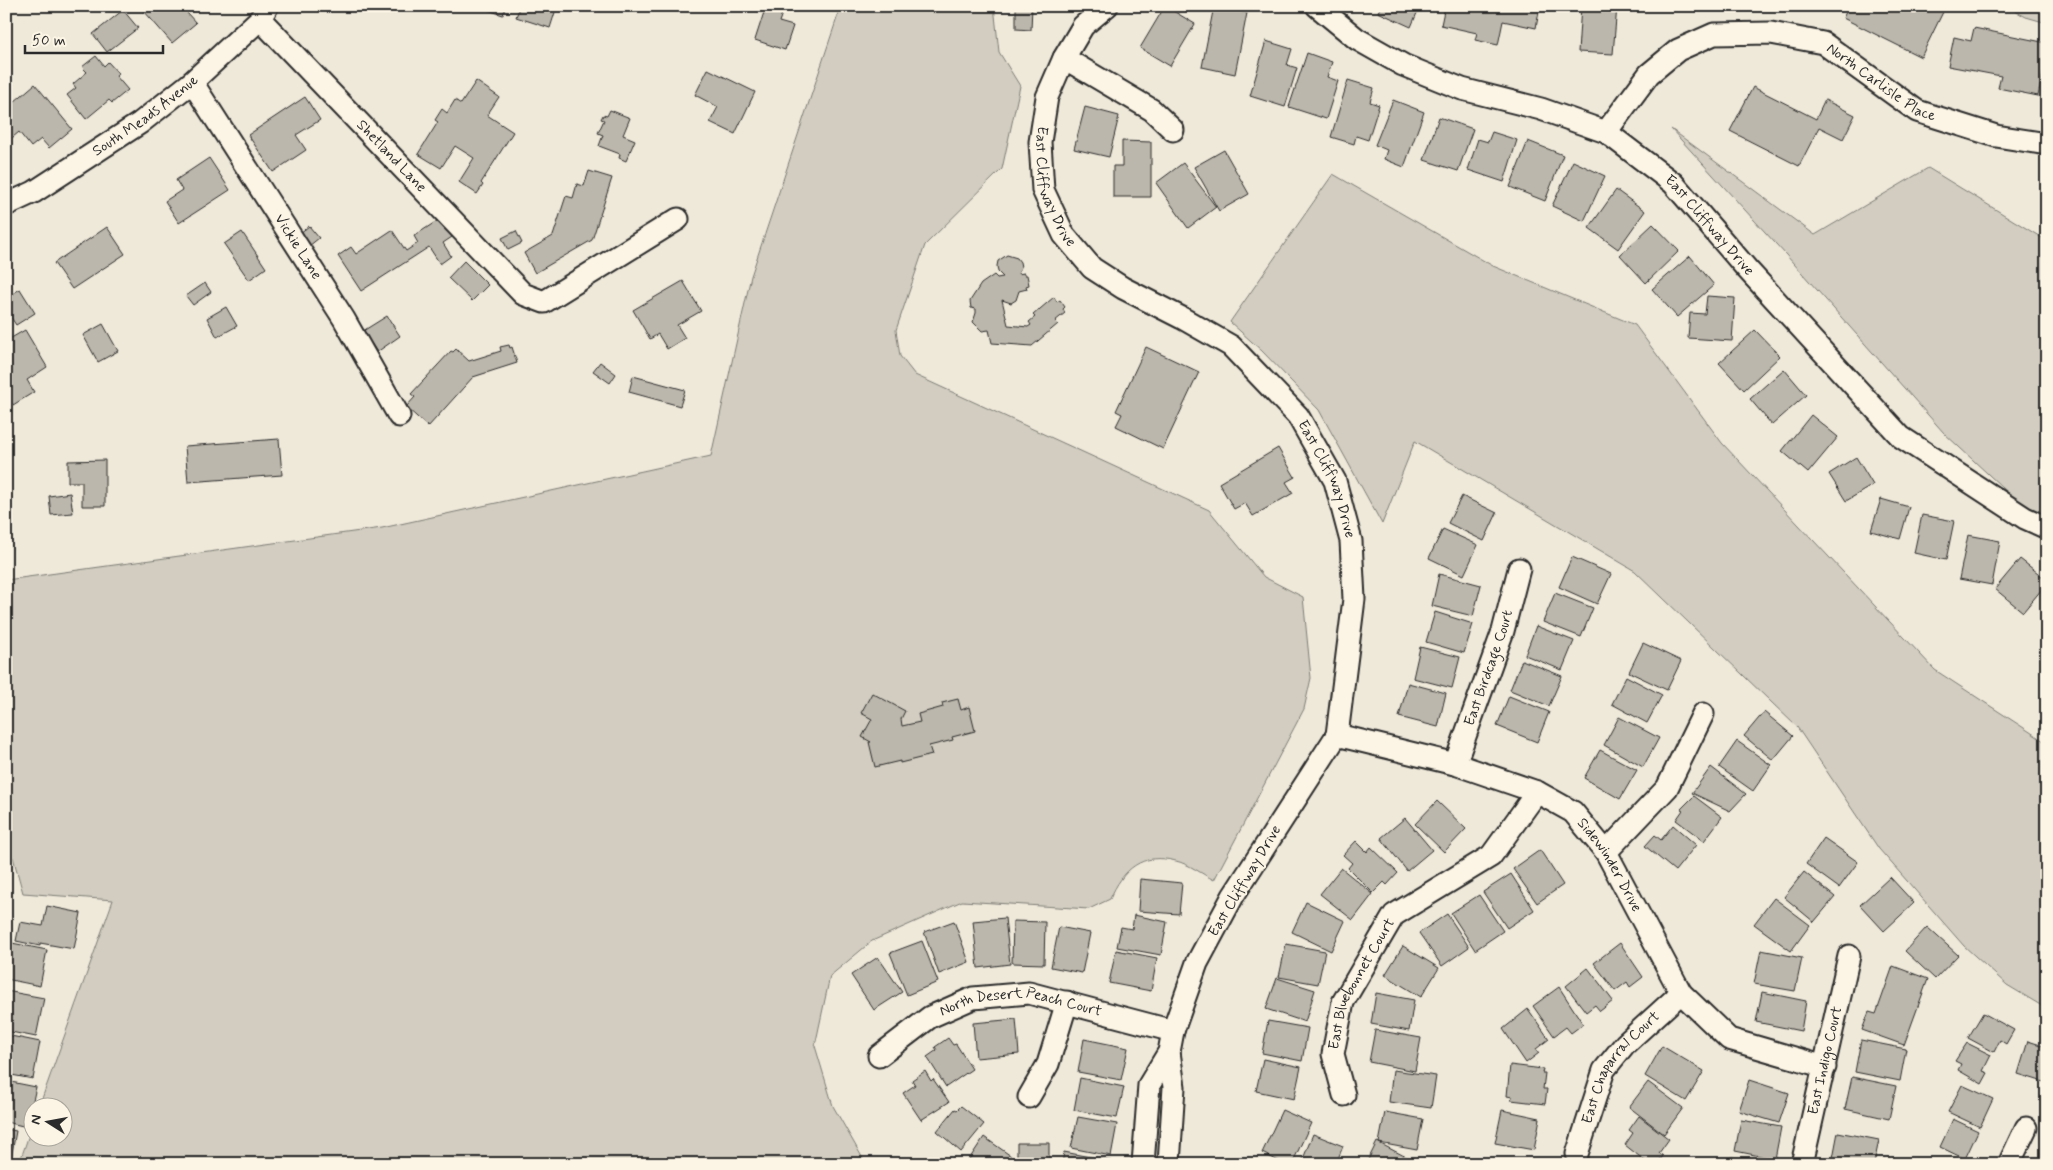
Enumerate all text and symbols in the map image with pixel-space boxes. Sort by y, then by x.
scale bar [25,22,162,54]
text: 50 m [32,31,66,51]
street label: North Carlisle Place [1822,39,1938,126]
street label: South Meads Avenue [89,71,203,161]
street label: Shetland Lane [352,116,431,197]
street label: East Cliffway Drive [1030,125,1080,252]
street label: East Cliffway Drive [1661,170,1759,280]
street label: Vickie Lane [269,210,326,284]
street label: East Cliffway Drive [1293,417,1360,541]
street label: East Birdcage Court [1460,607,1518,729]
street label: Sidewinder Drive [1572,814,1646,916]
street label: East Cliffway Drive [1204,821,1286,941]
street label: East Bluebonnet Court [1324,915,1400,1051]
street label: North Desert Peach Court [936,983,1104,1022]
street label: East Indigo Court [1803,1004,1847,1117]
street label: East Chaparral Court [1577,1007,1664,1126]
north arrow [22,1098,72,1148]
text: N [26,1113,46,1126]

